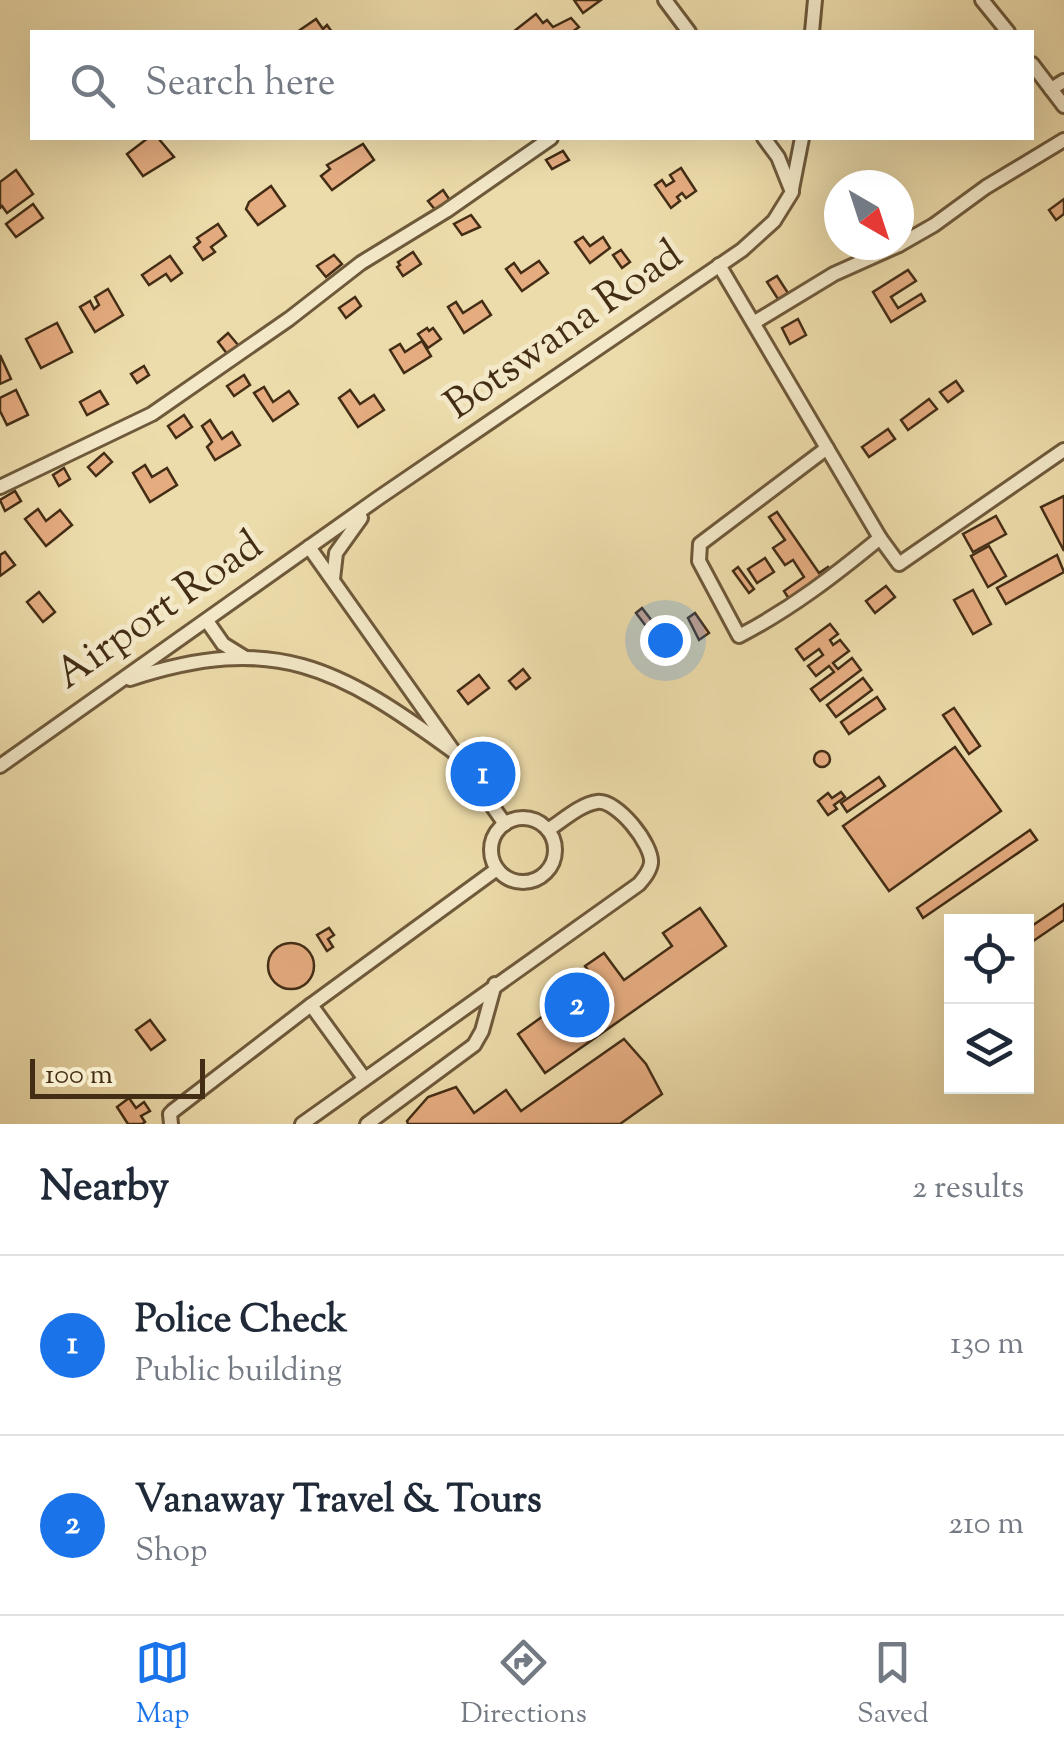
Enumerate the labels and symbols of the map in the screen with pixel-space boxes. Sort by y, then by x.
north arrow [824,170,914,260]
street label: Botswana Road [434,228,696,436]
street label: Airport Road [44,518,276,706]
your location [640,615,691,666]
pin: 1 [450,736,516,812]
pin: 2 [544,968,610,1042]
scale bar [30,1054,205,1098]

